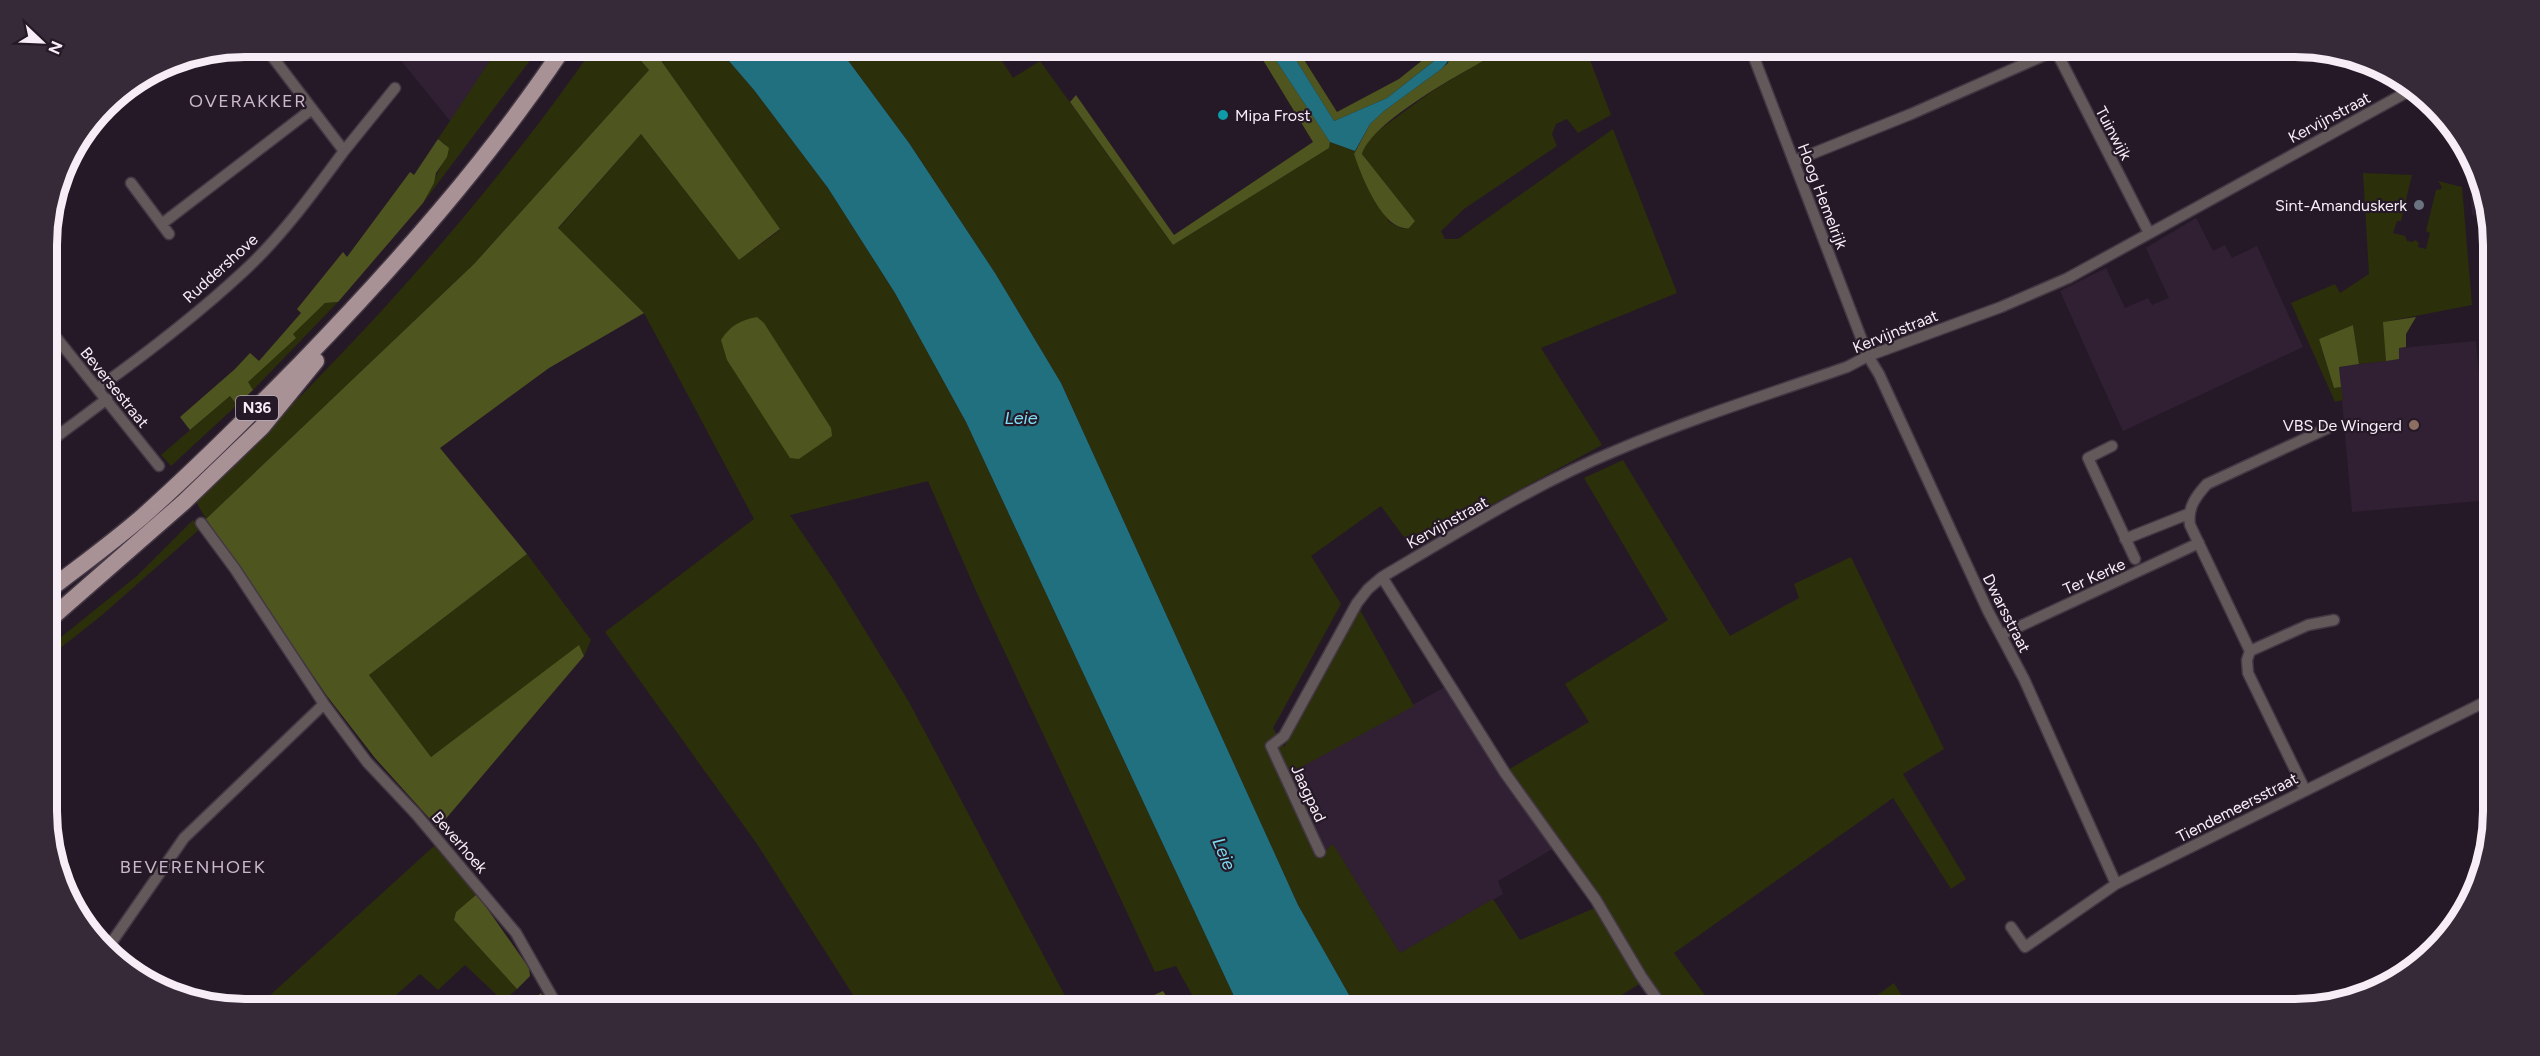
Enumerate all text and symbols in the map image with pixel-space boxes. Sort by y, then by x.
north arrow [12,12,72,72]
text: N [44,38,67,57]
street label: Kervijnstraat [2285,88,2374,147]
district label: OVERAKKER [189,90,307,112]
street label: Tuinwijk [2092,103,2136,163]
place label: Mipa Frost [1235,106,1311,125]
marker: Mipa Frost [1216,108,1230,122]
street label: Hoog Hemelrijk [1794,141,1852,252]
place label: Sint-Amanduskerk [2275,196,2407,215]
marker: Sint-Amanduskerk [2412,198,2426,212]
street label: Ruddershove [179,230,262,307]
street label: Kervijnstraat [1850,306,1941,357]
street label: Beversestraat [76,343,153,431]
road number: N36 [236,396,278,420]
water label: Leie [1004,407,1038,429]
place label: VBS De Wingerd [2283,416,2402,435]
marker: VBS De Wingerd [2407,418,2421,432]
street label: Kervijnstraat [1403,492,1491,553]
street label: Ter Kerke [2060,554,2128,599]
street label: Dwarsstraat [1979,571,2034,656]
street label: Jaagpad [1287,762,1330,825]
street label: Tiendemeersstraat [2173,769,2301,846]
street label: Beverhoek [428,808,492,877]
water label: Leie [1207,834,1241,874]
district label: BEVERENHOEK [120,856,266,878]

